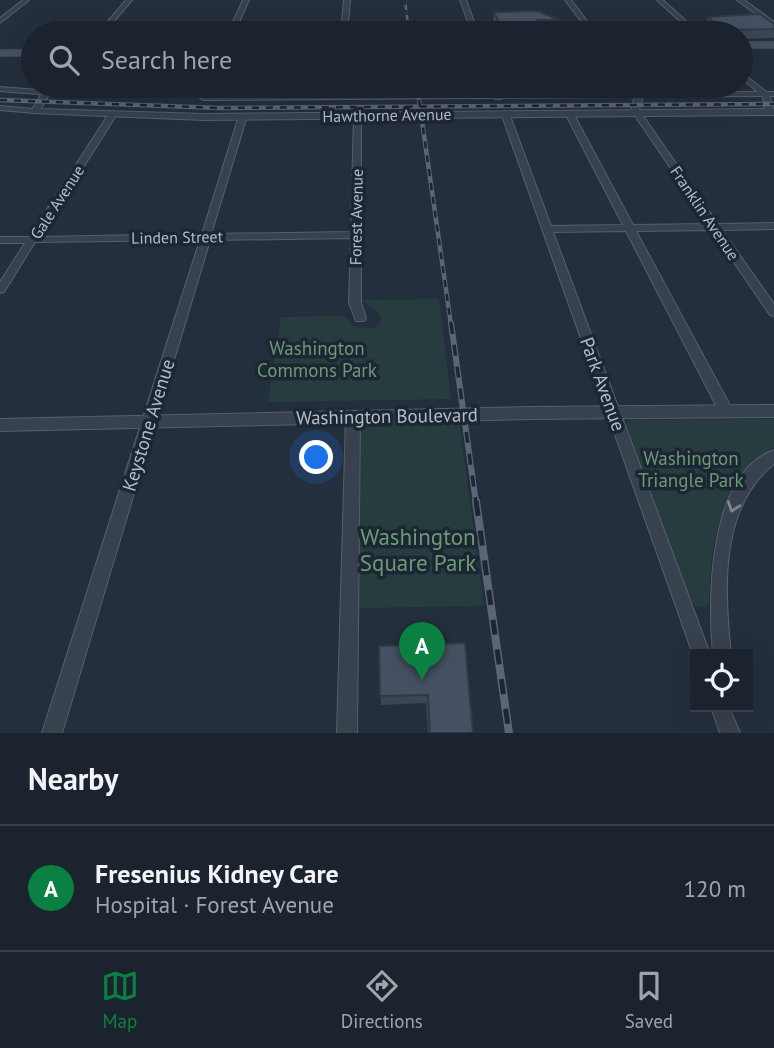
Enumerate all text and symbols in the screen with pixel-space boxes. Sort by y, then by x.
search box [21,21,753,98]
icon: search [45,41,83,79]
text: Search here [101,43,232,76]
street label: Hawthorne Avenue [322,104,452,126]
street label: Gale Avenue [26,161,88,243]
street label: Franklin Avenue [666,162,744,264]
street label: Forest Avenue [345,169,367,265]
street label: Linden Street [131,226,224,248]
street label: Park Avenue [575,334,631,434]
park label: Washington Commons Park [257,336,377,382]
street label: Keystone Avenue [116,356,180,494]
street label: Washington Boulevard [296,402,478,430]
your location [299,440,333,474]
park label: Washington Triangle Park [638,446,744,492]
one-way arrow [727,501,741,513]
park label: Washington Square Park [360,522,476,577]
pin: A [399,622,445,680]
map controls [690,649,753,712]
button: locate [690,649,753,712]
text: Nearby [28,759,118,798]
text: Fresenius Kidney Care [95,857,339,890]
text: A [44,874,58,903]
text: 120 m [684,874,746,903]
text: Hospital · Forest Avenue [95,890,334,919]
tab: Map [101,967,139,1033]
tab: Directions [341,967,423,1033]
tab: Saved [625,967,673,1033]

